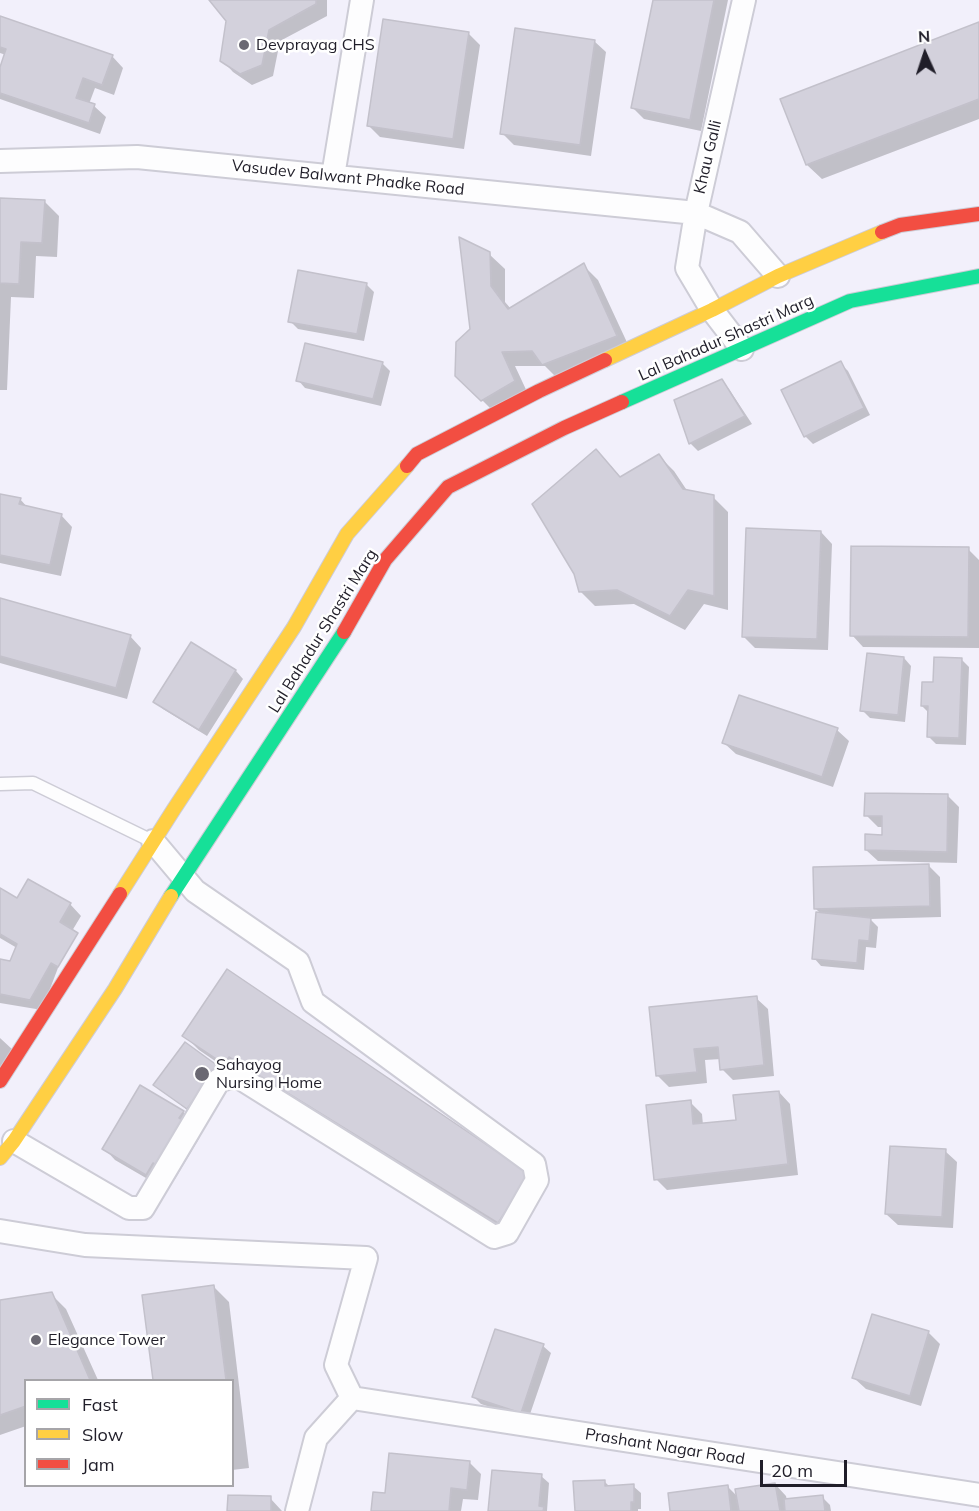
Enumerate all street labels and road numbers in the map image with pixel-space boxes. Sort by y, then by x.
street label: Khau Galli [690,118,726,196]
street label: Vasudev Balwant Phadke Road [231,156,465,200]
street label: Lal Bahadur Shastri Marg [636,291,816,385]
street label: Lal Bahadur Shastri Marg [265,546,381,716]
street label: Prashant Nagar Road [584,1425,746,1469]

